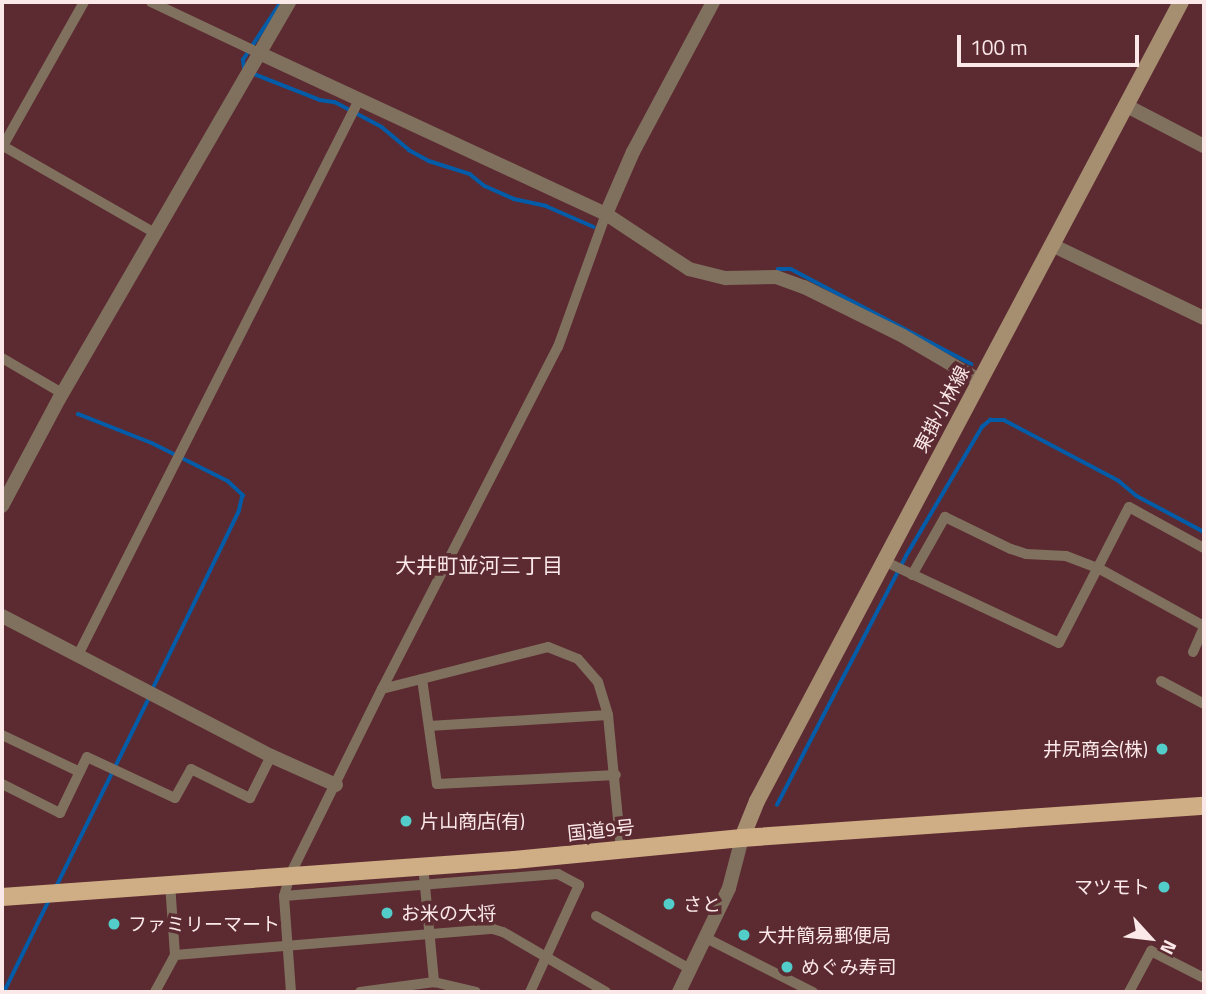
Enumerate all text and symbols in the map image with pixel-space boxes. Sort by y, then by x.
scale bar [961,21,1143,65]
text: 100 m [970,31,1027,63]
street label: 東掛小林線 [909,362,973,456]
district label: 大井町並河三丁目 [395,552,563,578]
place label: 井尻商会(株) [1043,738,1148,760]
marker: 井尻商会(株) [1154,741,1170,757]
place label: 片山商店(有) [420,810,525,832]
marker: 片山商店(有) [398,813,414,829]
street label: 国道9号 [566,815,636,845]
place label: マツモト [1074,876,1150,898]
marker: マツモト [1156,879,1172,895]
place label: さと [683,893,721,915]
marker: さと [661,896,677,912]
place label: お米の大将 [401,902,496,924]
north arrow [1115,903,1185,973]
marker: お米の大将 [379,905,395,921]
place label: ファミリーマート [128,913,280,935]
marker: ファミリーマート [106,916,122,932]
place label: 大井簡易郵便局 [758,924,891,946]
marker: 大井簡易郵便局 [736,927,752,943]
text: N [1153,935,1185,960]
place label: めぐみ寿司 [801,956,896,978]
marker: めぐみ寿司 [779,959,795,975]

